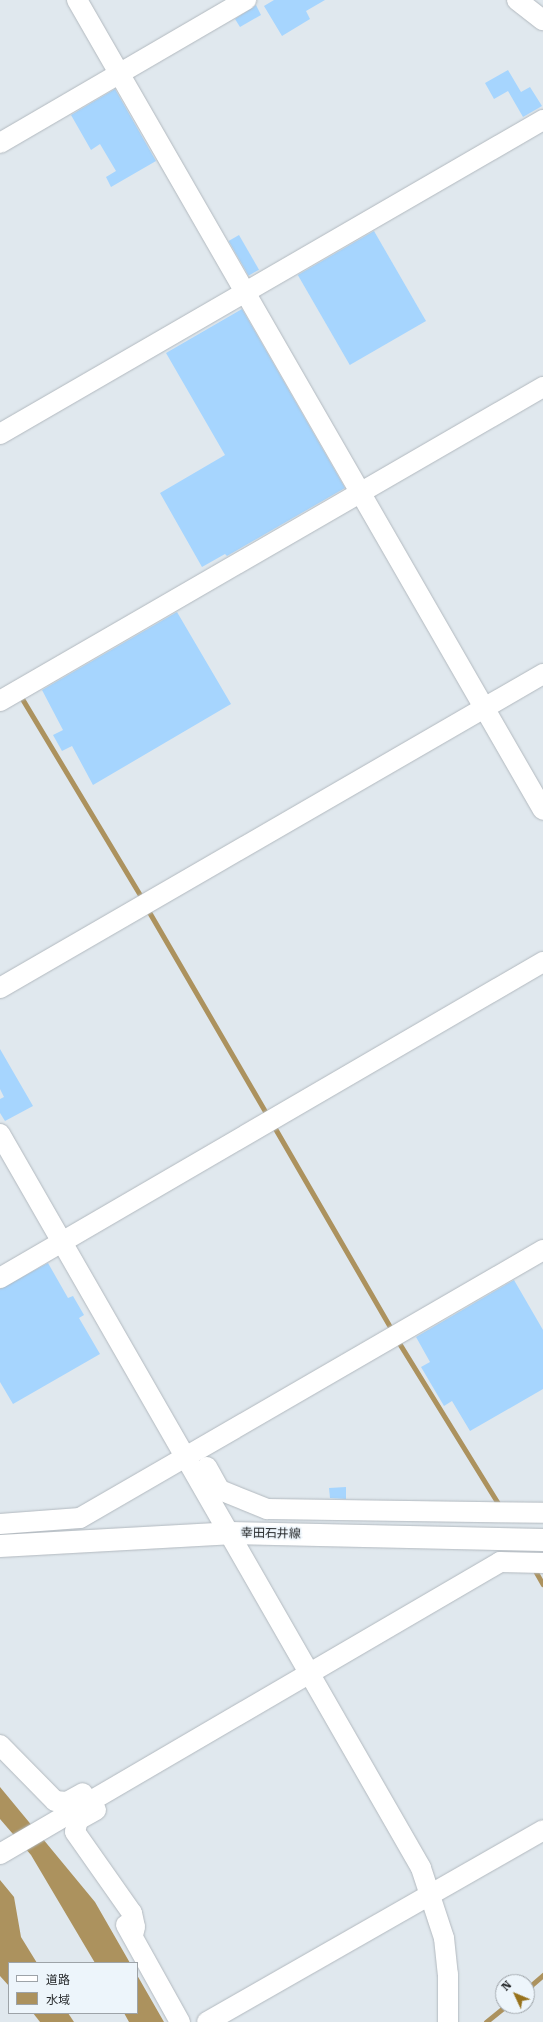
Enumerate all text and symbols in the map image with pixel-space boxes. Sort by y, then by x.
street label: 幸田石井線 [241,1526,301,1542]
legend [8,1962,138,2014]
text: 道路 [46,1973,70,1987]
north arrow [495,1974,535,2014]
text: N [499,1978,514,1994]
text: 水域 [46,1993,70,2007]

